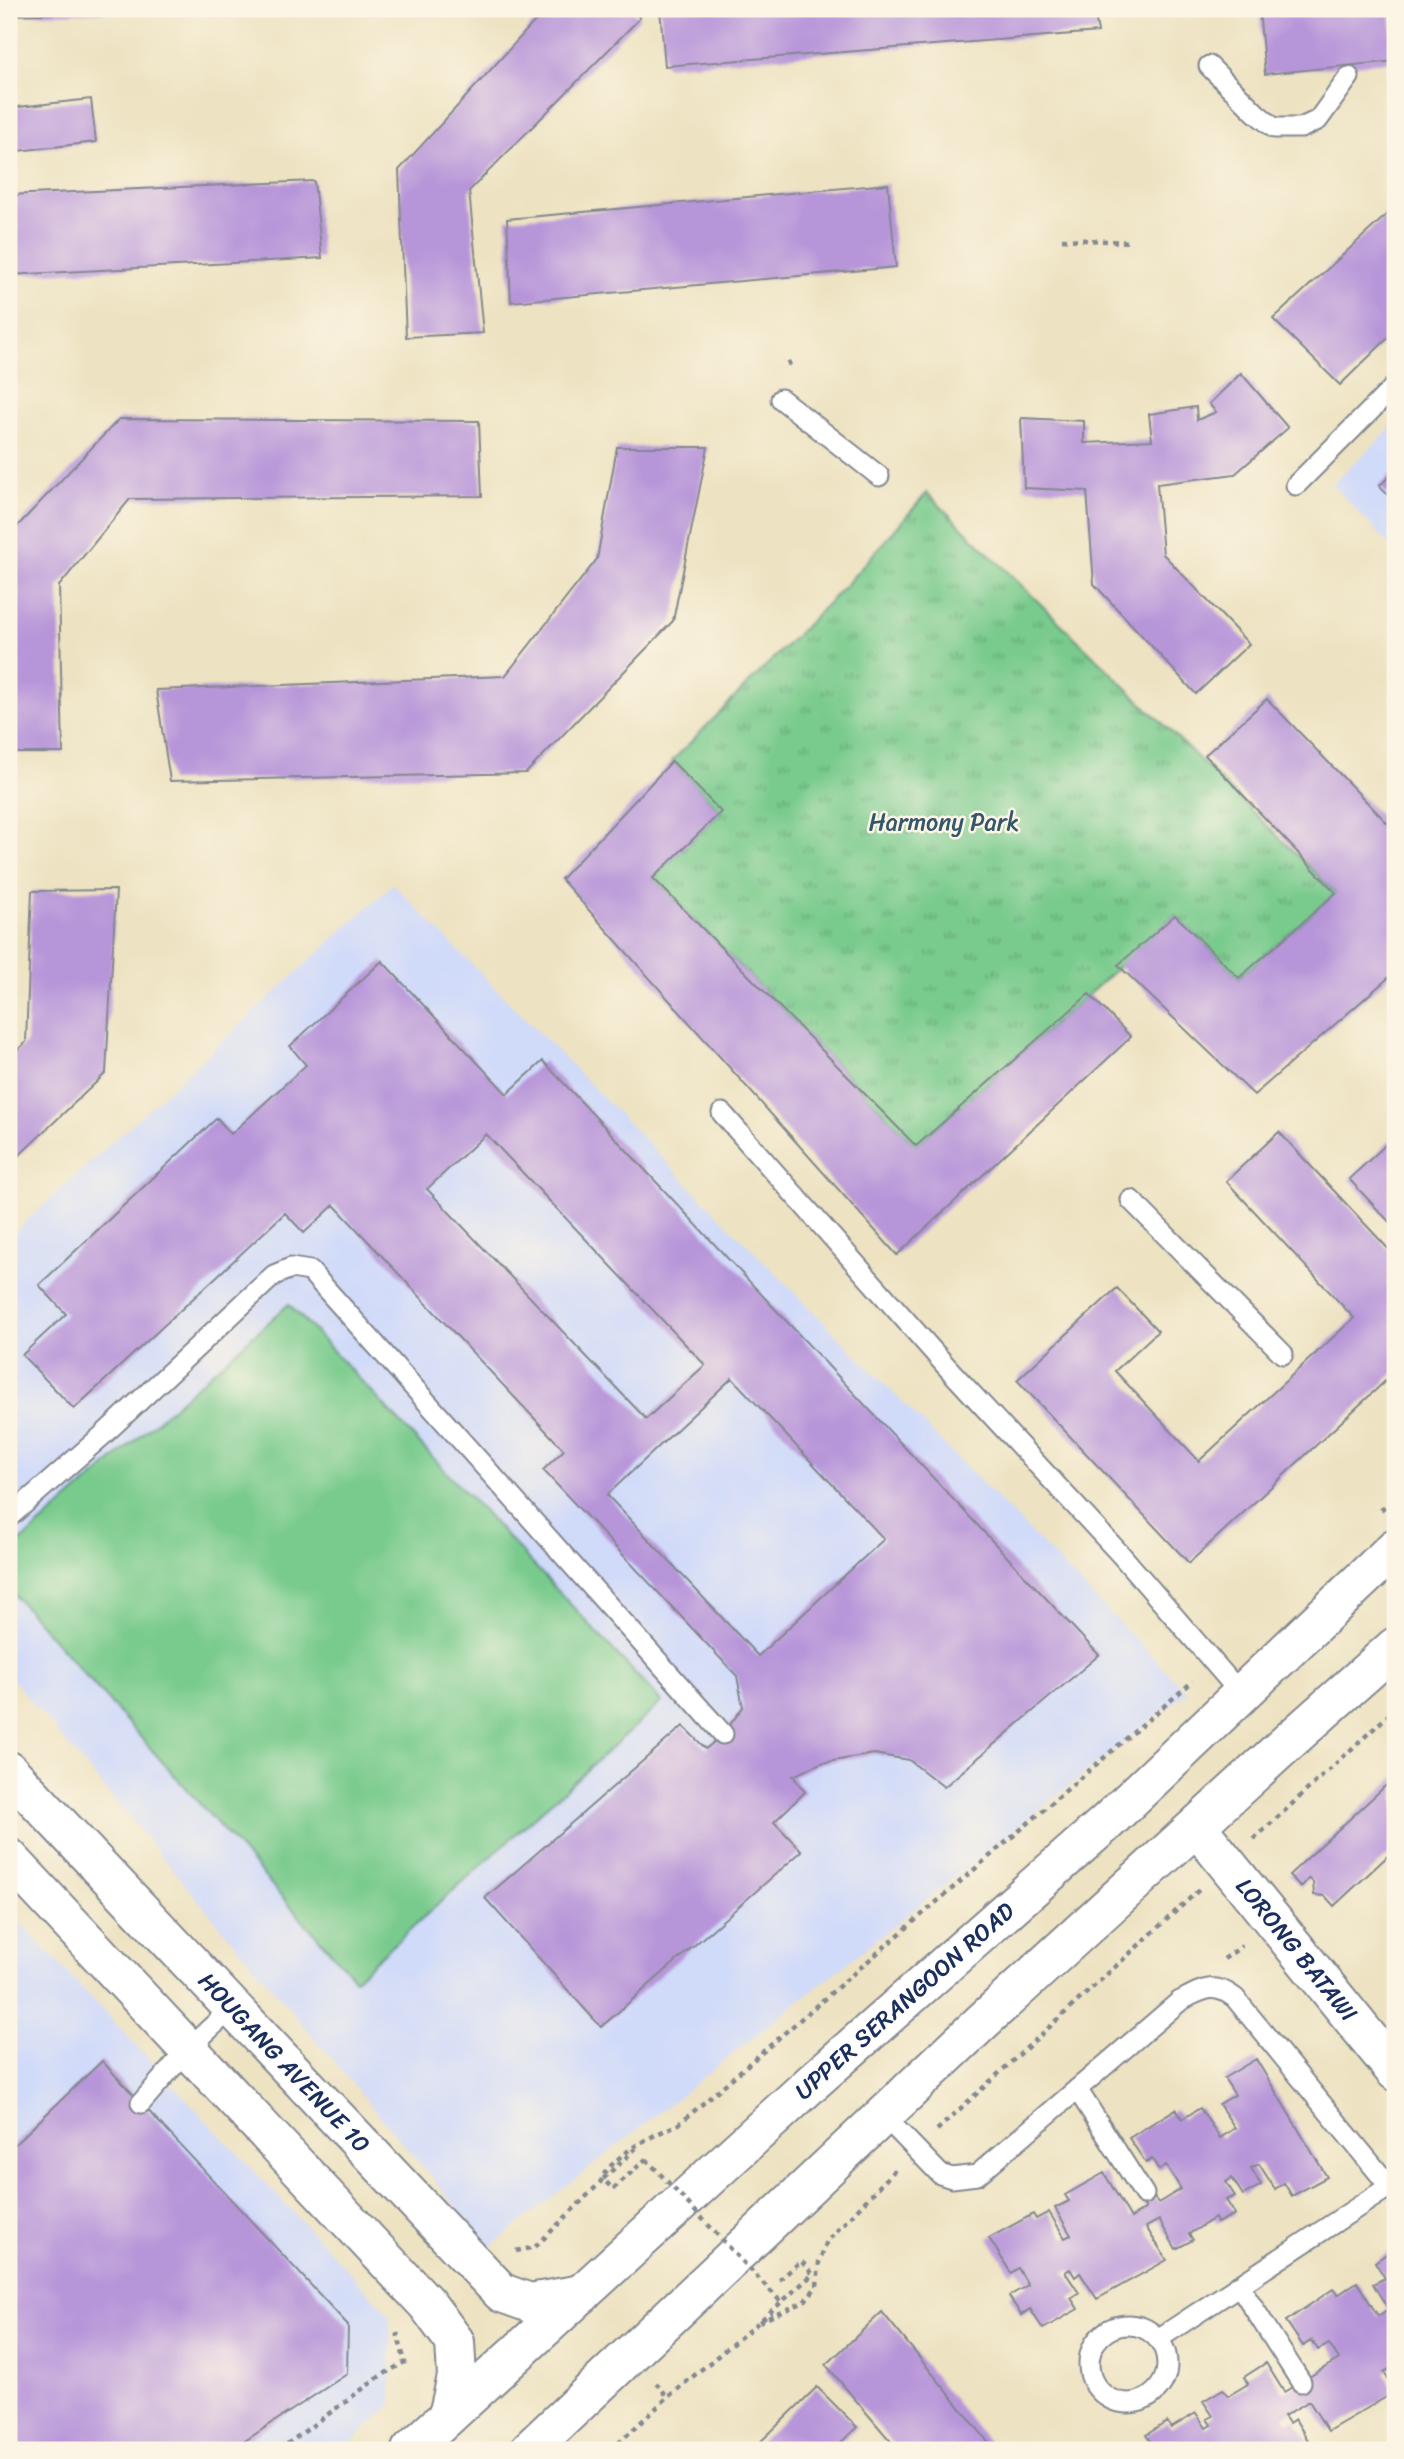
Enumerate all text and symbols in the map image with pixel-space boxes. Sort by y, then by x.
park label: Harmony Park [869,801,1019,843]
street label: LORONG BATAWI [1225,1868,1369,2032]
street label: UPPER SERANGOON ROAD [784,1891,1025,2111]
street label: HOUGANG AVENUE 10 [188,1962,381,2163]

